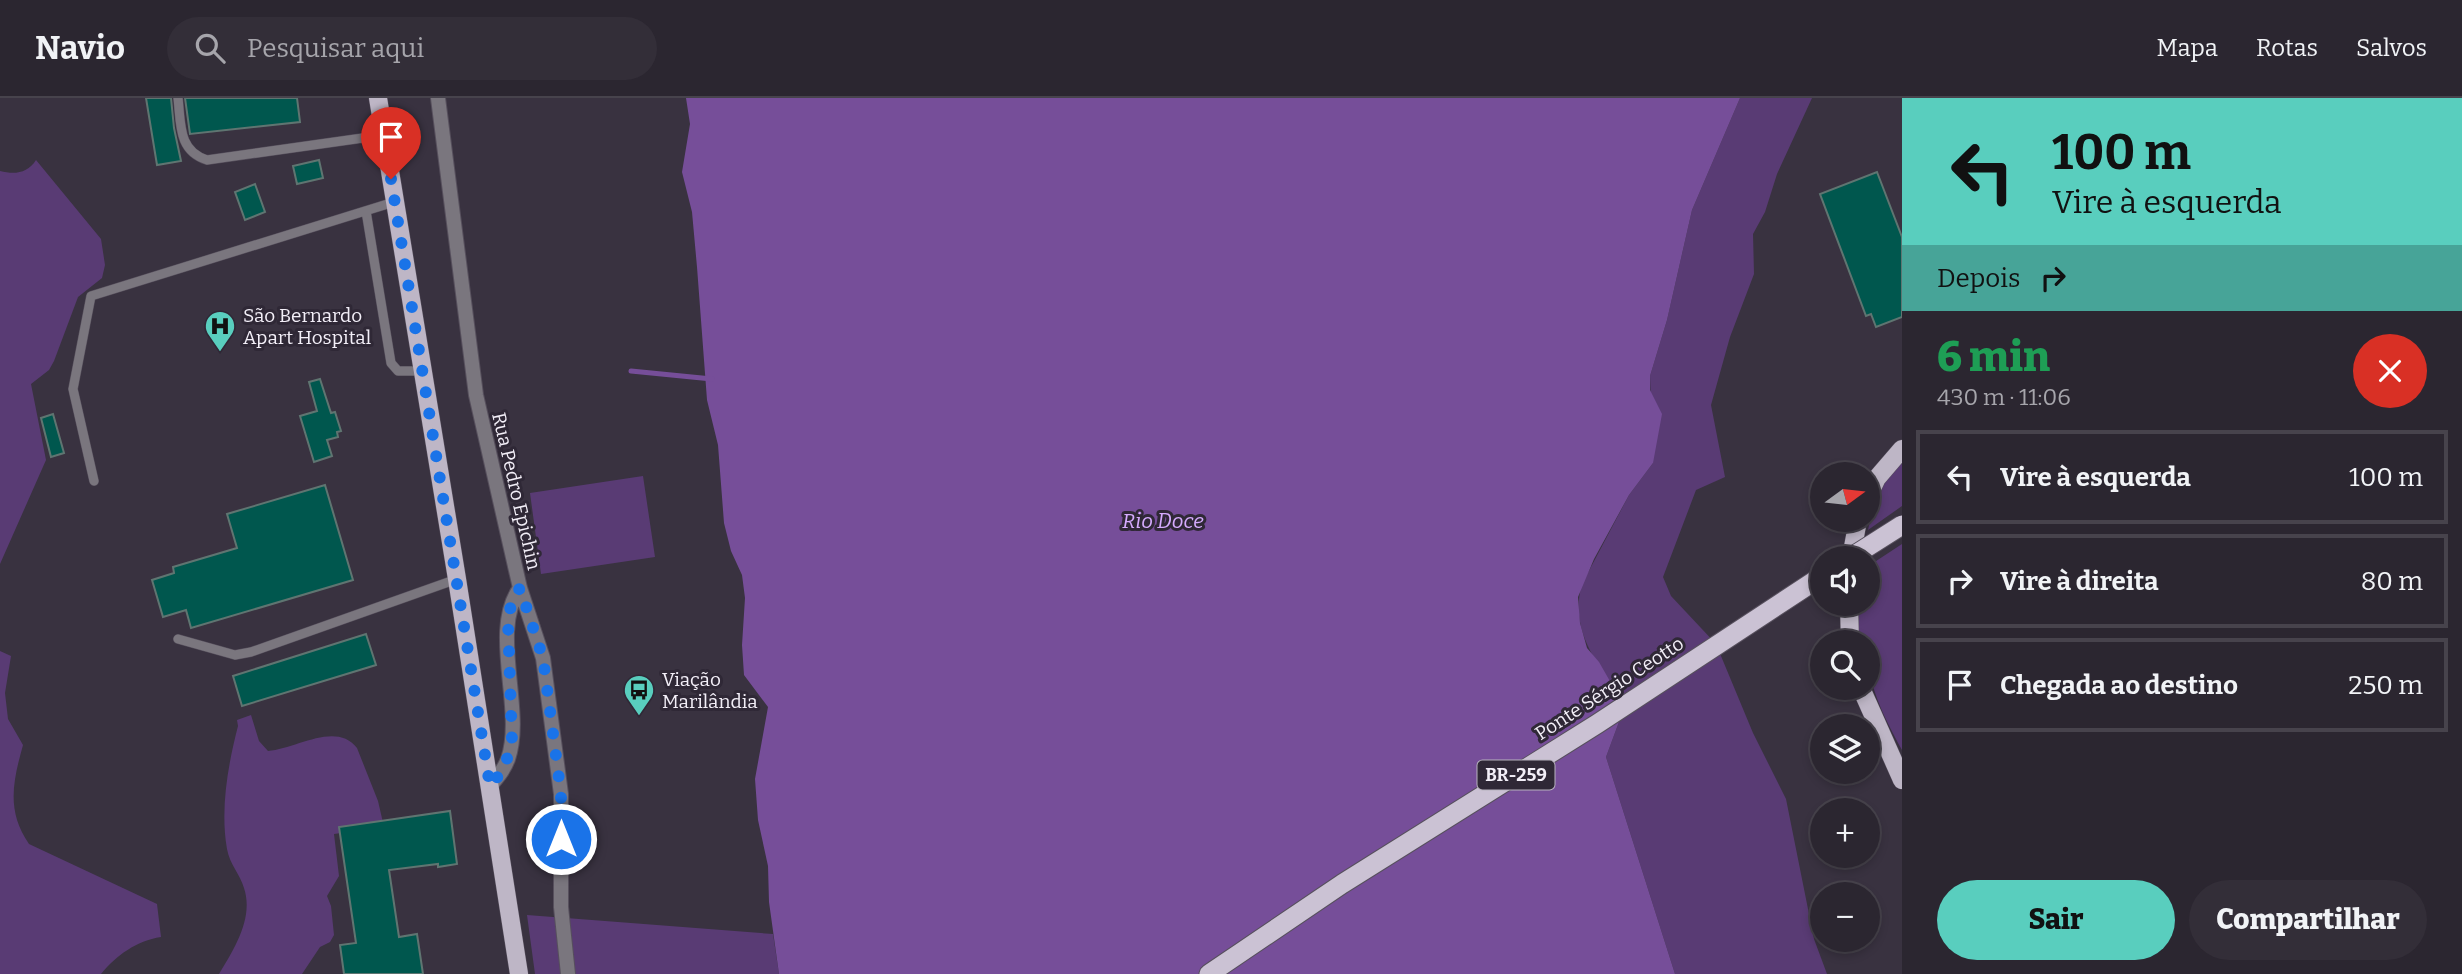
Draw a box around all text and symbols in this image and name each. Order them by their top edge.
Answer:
search box [167,17,657,80]
text: Navio [35,28,125,68]
icon: search [191,29,229,67]
text: Pesquisar aqui [247,33,424,64]
text: Mapa [2156,34,2218,62]
text: Rotas [2256,34,2318,62]
text: Salvos [2356,34,2427,62]
pin [361,107,421,179]
icon: arrive [372,118,410,156]
text: 100 m [2052,123,2191,182]
icon: left [1937,126,2028,217]
text: Vire à esquerda [2052,183,2282,221]
icon: right [2034,259,2072,297]
text: Depois [1937,263,2020,294]
place label: São Bernardo Apart Hospital [243,304,371,349]
hospital icon: São Bernardo Apart Hospital [203,309,237,353]
text: 6 min [1937,332,2050,382]
button: close [2353,334,2427,408]
text: 430 m · 11:06 [1937,383,2071,411]
street label: Rua Pedro Epichin [487,410,546,572]
icon: left [1941,458,1979,496]
north arrow [1810,462,1880,532]
map controls [1810,462,1880,952]
text: Vire à esquerda [2000,462,2191,493]
text: 100 m [2349,462,2423,493]
water label: Rio Doce [1122,508,1204,534]
button: sound [1810,546,1880,616]
icon: right [1941,562,1979,600]
text: Vire à direita [2000,566,2159,597]
text: 80 m [2361,566,2423,597]
button: search [1810,630,1880,700]
street label: Ponte Sérgio Ceotto [1531,632,1688,745]
icon: arrive [1941,666,1979,704]
place label: Viação Marilândia [662,668,758,713]
text: Chegada ao destino [2000,670,2238,701]
text: 250 m [2348,670,2423,701]
bus stop icon: Viação Marilândia [622,673,656,717]
button: layers [1810,714,1880,784]
road number: BR-259 [1478,760,1554,790]
button: + [1810,798,1880,868]
position arrow [524,802,598,876]
button: Sair [1937,880,2175,960]
button: Compartilhar [2189,880,2427,960]
button: − [1810,882,1880,952]

